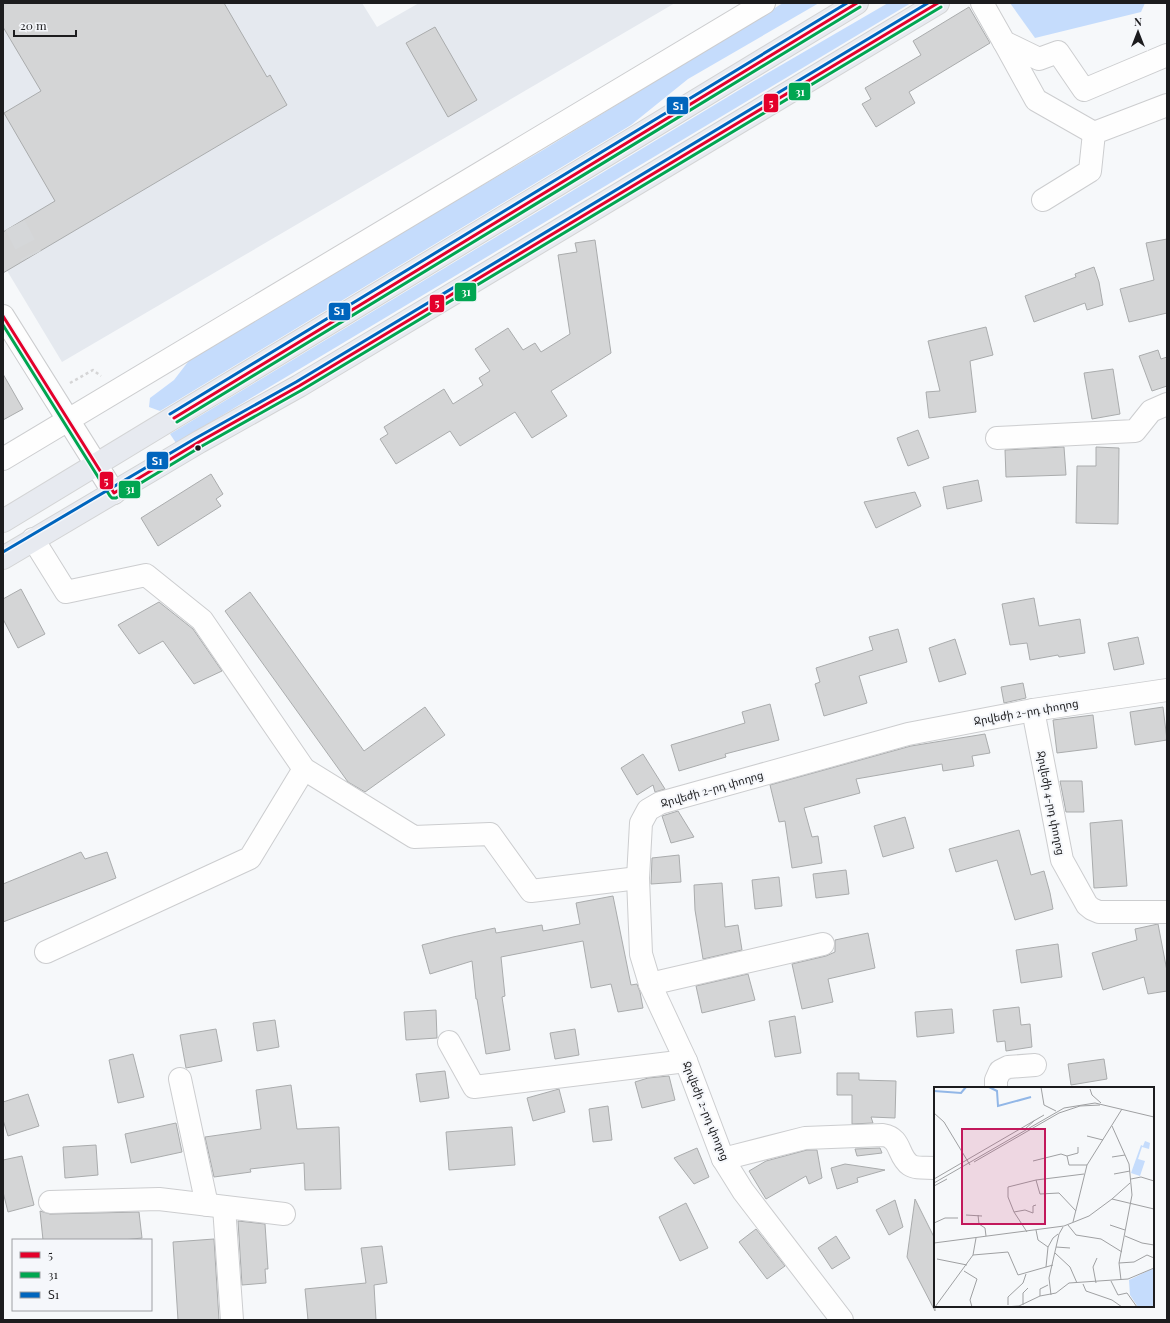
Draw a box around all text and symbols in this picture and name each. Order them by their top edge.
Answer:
scale bar [14,12,76,38]
north arrow [1118,12,1158,52]
text: N [1134,14,1142,29]
text: 20 m [20,17,47,33]
line badge: 31 [788,82,811,101]
text: 31 [795,84,805,99]
line badge: 5 [763,93,779,113]
text: 5 [768,95,774,110]
line badge: Տ1 [666,96,689,115]
text: Տ1 [673,98,683,113]
line badge: 31 [454,282,477,302]
text: 31 [461,284,471,299]
line badge: 5 [429,294,445,313]
text: 5 [434,295,440,310]
line badge: Տ1 [328,302,351,321]
text: Տ1 [334,303,344,318]
unlabelled marker [193,443,203,453]
line badge: Տ1 [146,451,169,470]
text: Տ1 [152,453,162,468]
line badge: 5 [99,471,114,490]
text: 5 [103,473,109,488]
line badge: 31 [118,480,141,499]
text: 31 [125,481,135,496]
street label: Ջրվեժի 2-րդ փողոց [972,695,1079,728]
street label: Ջրվեժի 4-րդ փողոց [1034,749,1069,856]
street label: Ջրվեժի 2-րդ փողոց [659,767,765,810]
street label: Ջրվեժի 2-րդ փողոց [680,1059,733,1163]
inset map [934,1087,1154,1307]
legend [12,1239,152,1311]
text: 5 [48,1246,53,1262]
text: 31 [48,1266,58,1282]
text: Տ1 [48,1286,60,1302]

